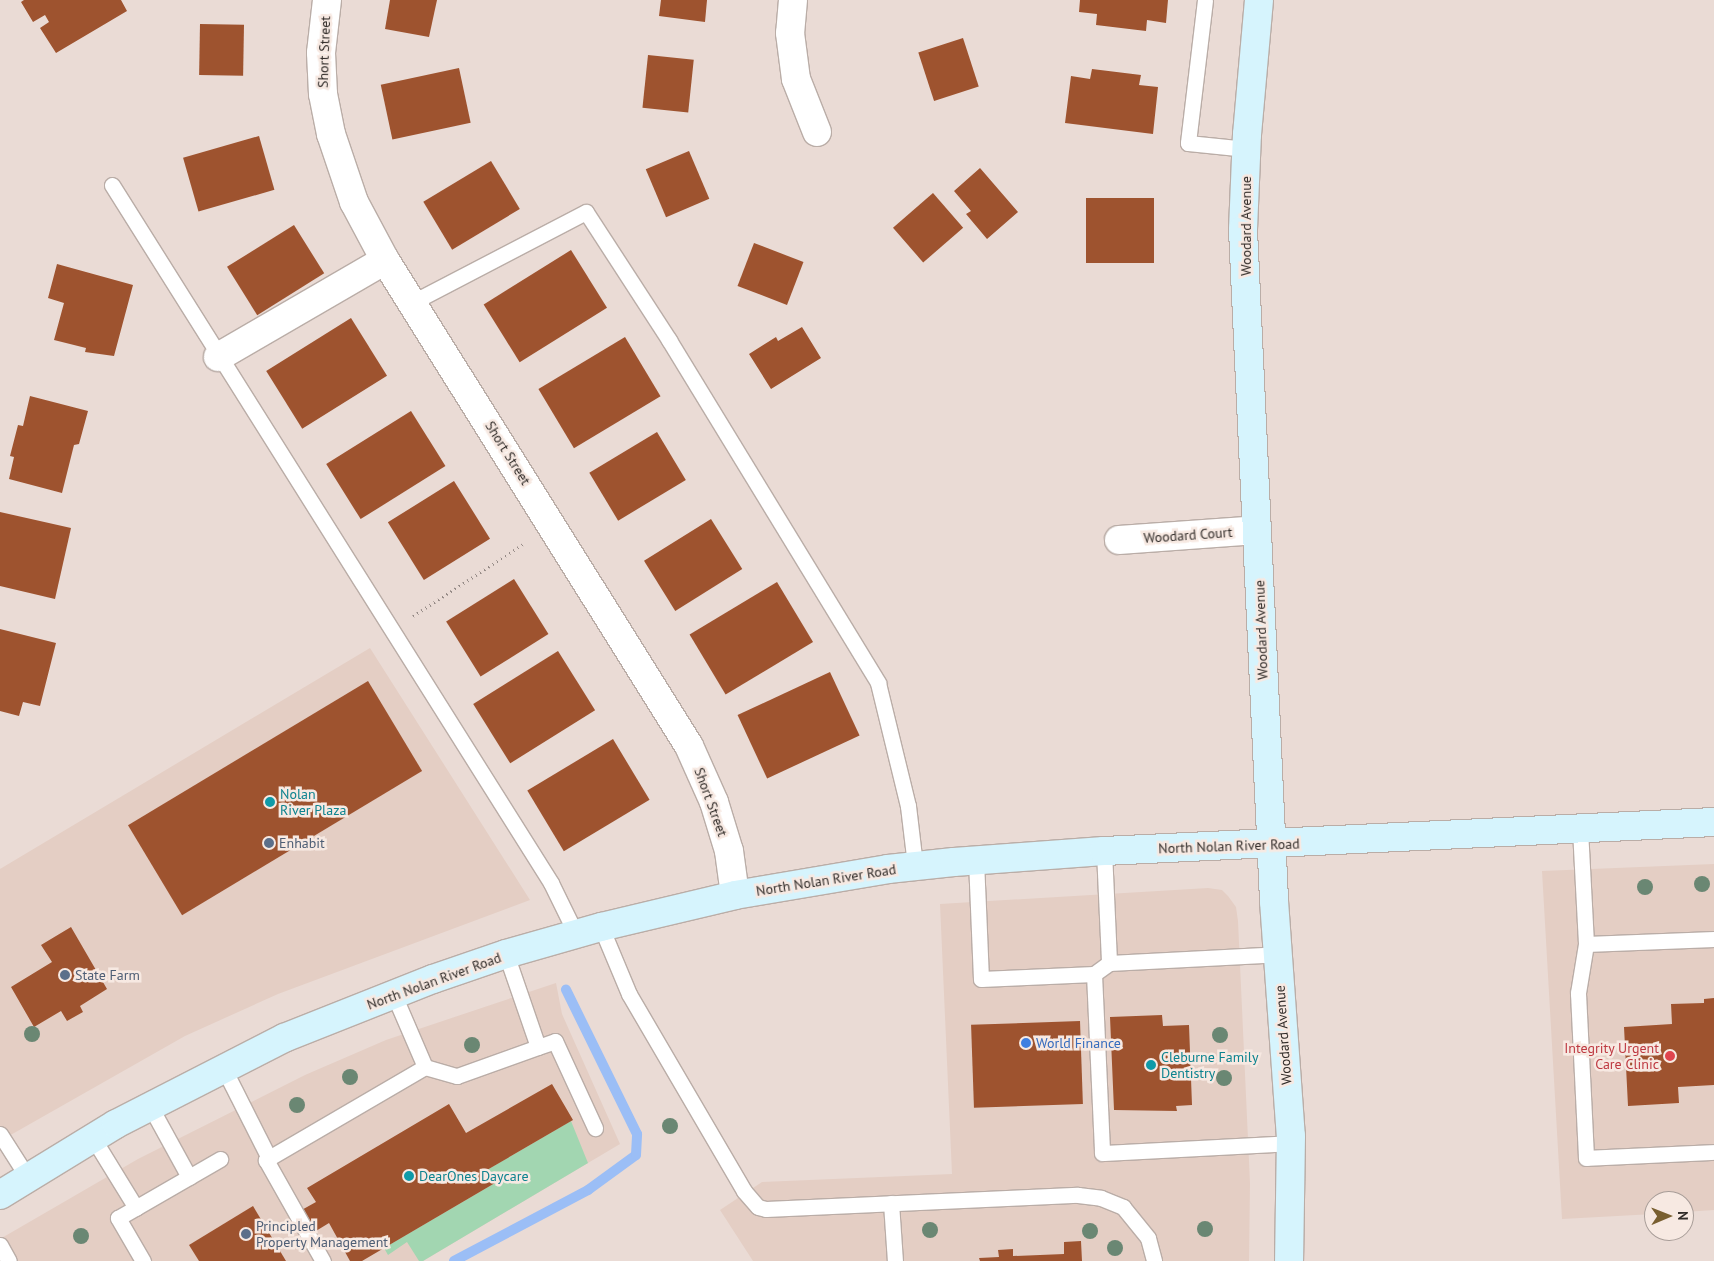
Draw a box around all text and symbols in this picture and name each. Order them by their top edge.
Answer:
street label: Short Street [314,16,334,88]
street label: Woodard Avenue [1238,176,1254,276]
street label: Short Street [482,418,534,488]
street label: Woodard Court [1143,524,1233,546]
street label: Woodard Avenue [1251,580,1271,680]
street label: Short Street [691,765,731,839]
place label: Nolan River Plaza [280,786,346,819]
marker: Nolan River Plaza [264,796,276,808]
place label: Enhabit [279,835,325,851]
street label: North Nolan River Road [1158,835,1300,857]
marker: Enhabit [263,837,275,849]
street label: North Nolan River Road [755,861,897,899]
street label: North Nolan River Road [365,949,503,1013]
place label: State Farm [75,967,140,983]
marker: State Farm [59,969,71,981]
street label: Woodard Avenue [1271,984,1295,1086]
place label: World Finance [1036,1035,1121,1051]
marker: World Finance [1020,1037,1032,1049]
place label: Integrity Urgent Care Clinic [1564,1040,1659,1072]
place label: Cleburne Family Dentistry [1161,1049,1258,1082]
marker: Integrity Urgent Care Clinic [1663,1049,1677,1063]
marker: Cleburne Family Dentistry [1145,1059,1157,1071]
place label: DearOnes Daycare [419,1168,529,1184]
marker: DearOnes Daycare [403,1170,415,1182]
north arrow [1644,1191,1694,1241]
text: N [1674,1211,1692,1221]
place label: Principled Property Management [256,1218,389,1250]
marker: Principled Property Management [240,1228,252,1240]

